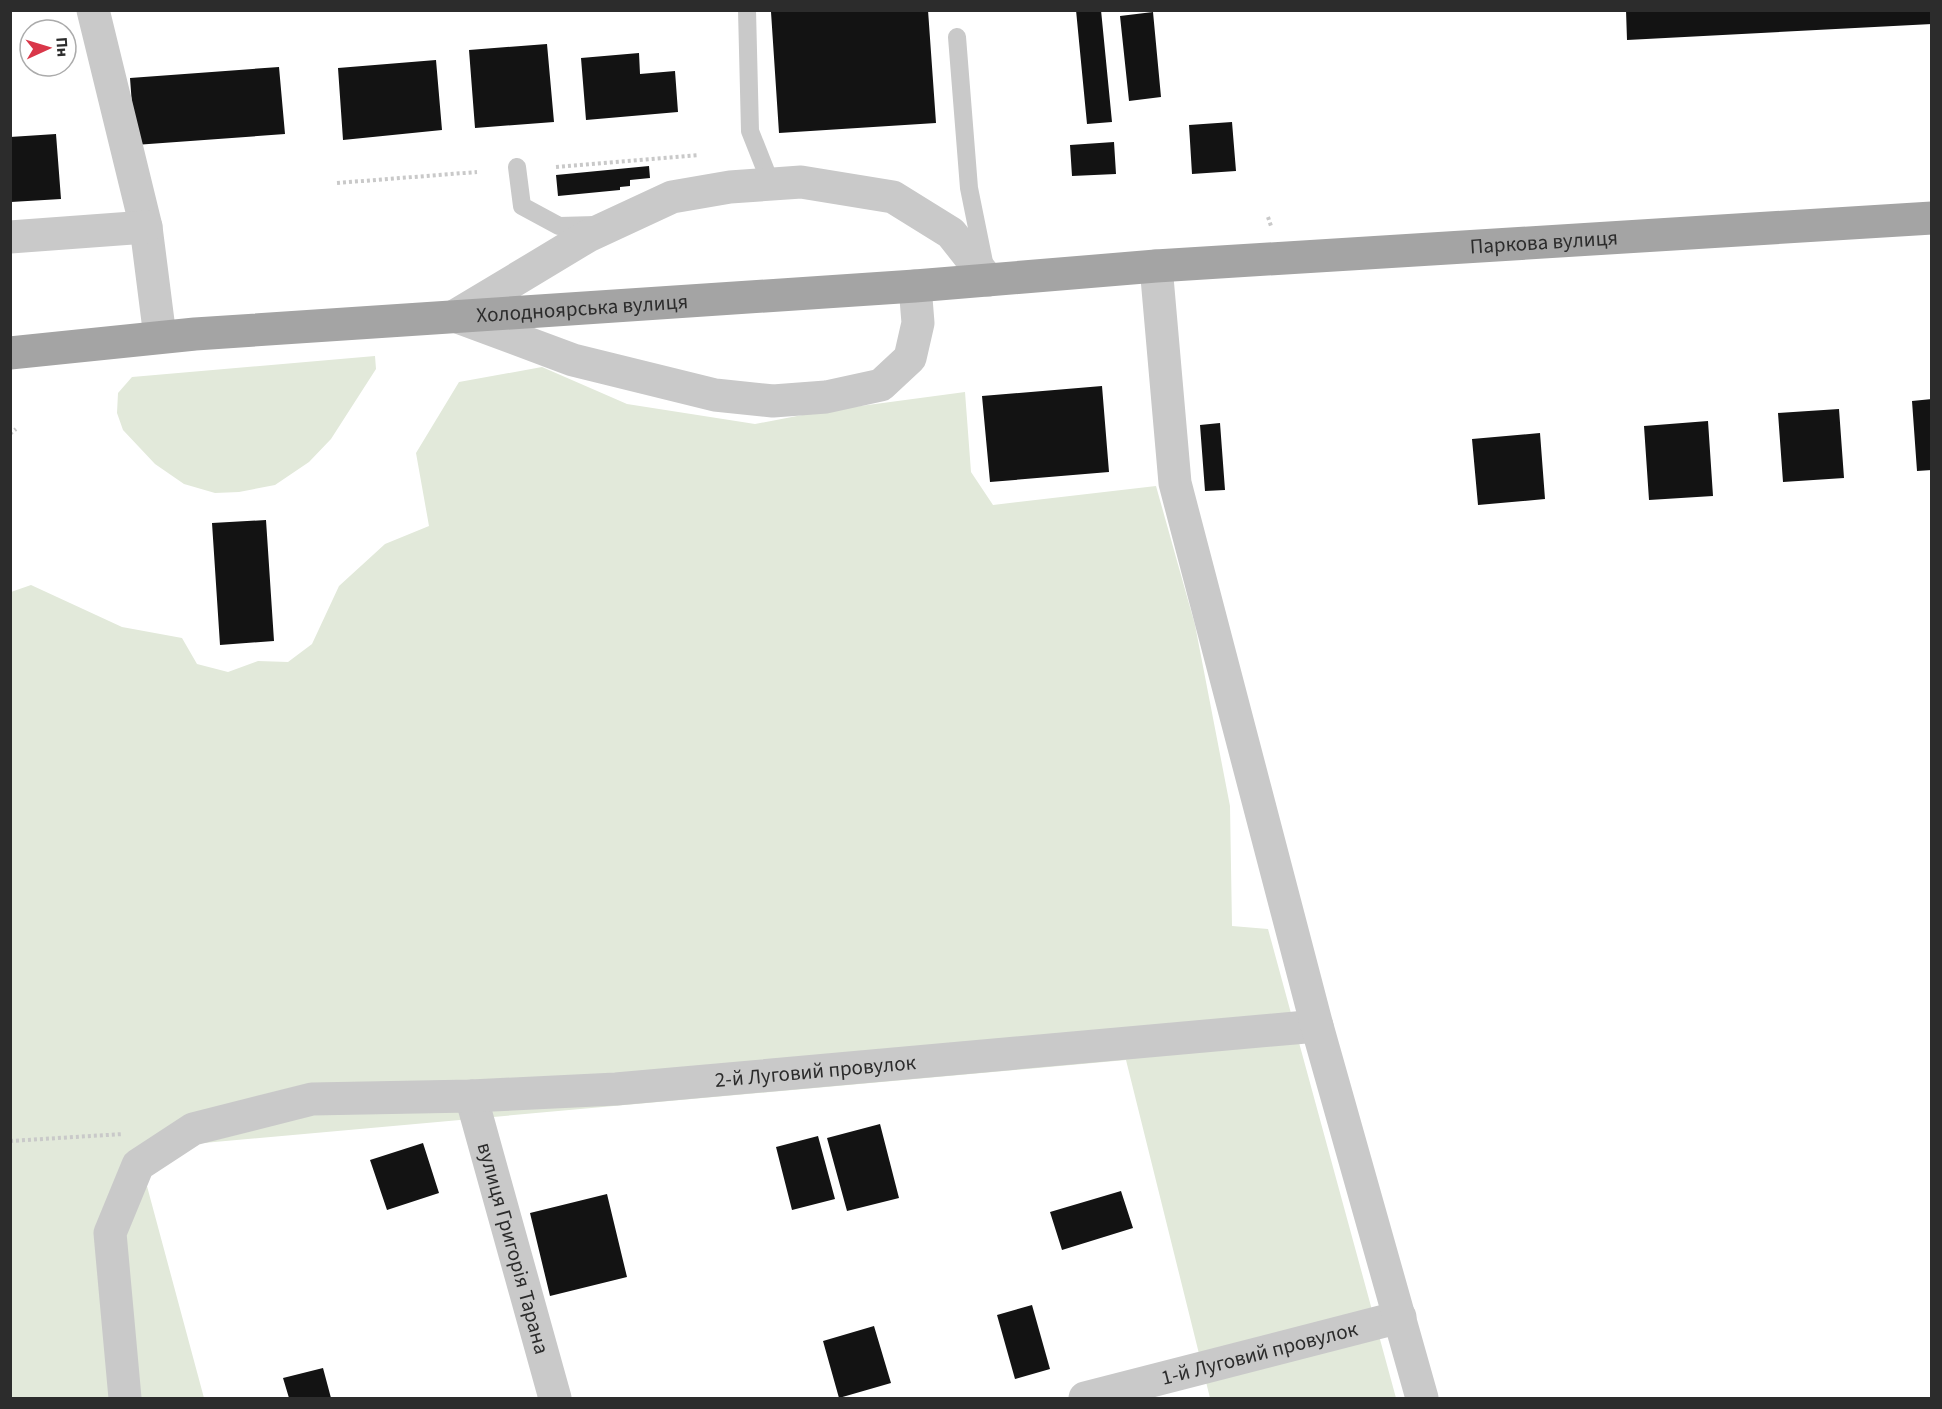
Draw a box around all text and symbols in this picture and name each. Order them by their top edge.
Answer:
north arrow [18,18,78,78]
text: Пн [50,36,74,58]
street label: Паркова вулиця [1469,222,1619,262]
street label: Холодноярська вулиця [475,286,689,330]
street label: 2-й Луговий провулок [714,1047,918,1095]
street label: вулиця Григорія Тарана [470,1139,557,1357]
street label: 1-й Луговий провулок [1158,1313,1361,1393]

